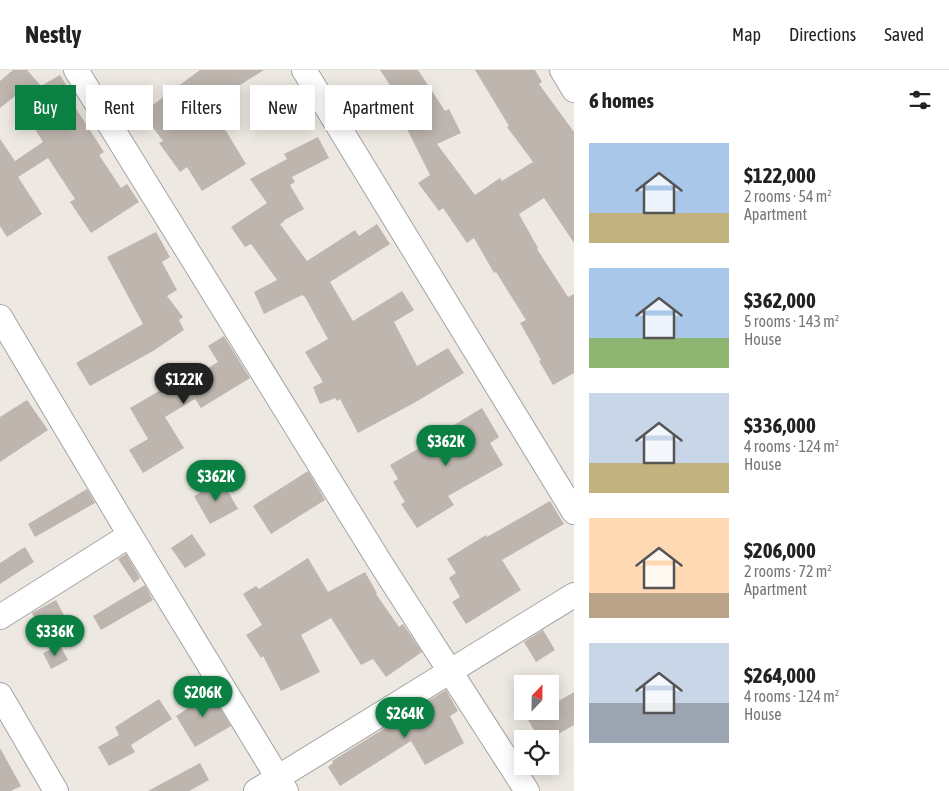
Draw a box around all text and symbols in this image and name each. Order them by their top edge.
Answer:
text: Nestly [25,21,81,48]
text: Map [732,24,761,45]
text: Directions [789,24,856,45]
text: Saved [884,24,924,45]
chip: Buy [15,85,76,130]
chip: Rent [86,85,153,130]
chip: Filters [163,85,240,130]
chip: New [250,85,315,130]
chip: Apartment [325,85,432,130]
icon: filters [906,86,934,114]
text: 6 homes [589,88,654,112]
icon: home [629,163,689,223]
text: $122,000 [744,163,816,187]
text: 2 rooms · 54 m² [744,187,832,205]
text: Apartment [744,205,807,223]
icon: home [629,288,689,348]
text: $362,000 [744,288,816,312]
text: 5 rooms · 143 m² [744,312,839,330]
text: House [744,330,781,348]
pin: $122K [149,362,219,405]
text: $122K [165,370,203,388]
icon: home [629,413,689,473]
text: $336,000 [744,413,816,437]
pin: $362K [411,424,481,467]
text: $362K [427,432,465,450]
text: 4 rooms · 124 m² [744,437,839,455]
text: House [744,455,781,473]
pin: $362K [181,460,251,502]
text: $362K [197,467,235,485]
icon: home [629,538,689,598]
text: $206,000 [744,538,816,562]
text: 2 rooms · 72 m² [744,562,832,580]
text: Apartment [744,580,807,598]
pin: $336K [20,614,90,657]
text: $336K [36,622,74,640]
icon: home [629,663,689,723]
text: $264,000 [744,663,816,687]
north arrow [514,675,559,720]
map controls [514,675,559,775]
pin: $206K [168,676,238,718]
text: $206K [184,683,222,701]
text: 4 rooms · 124 m² [744,687,839,705]
pin: $264K [370,696,440,739]
text: $264K [386,704,424,722]
text: House [744,705,781,723]
button: locate [514,730,559,775]

